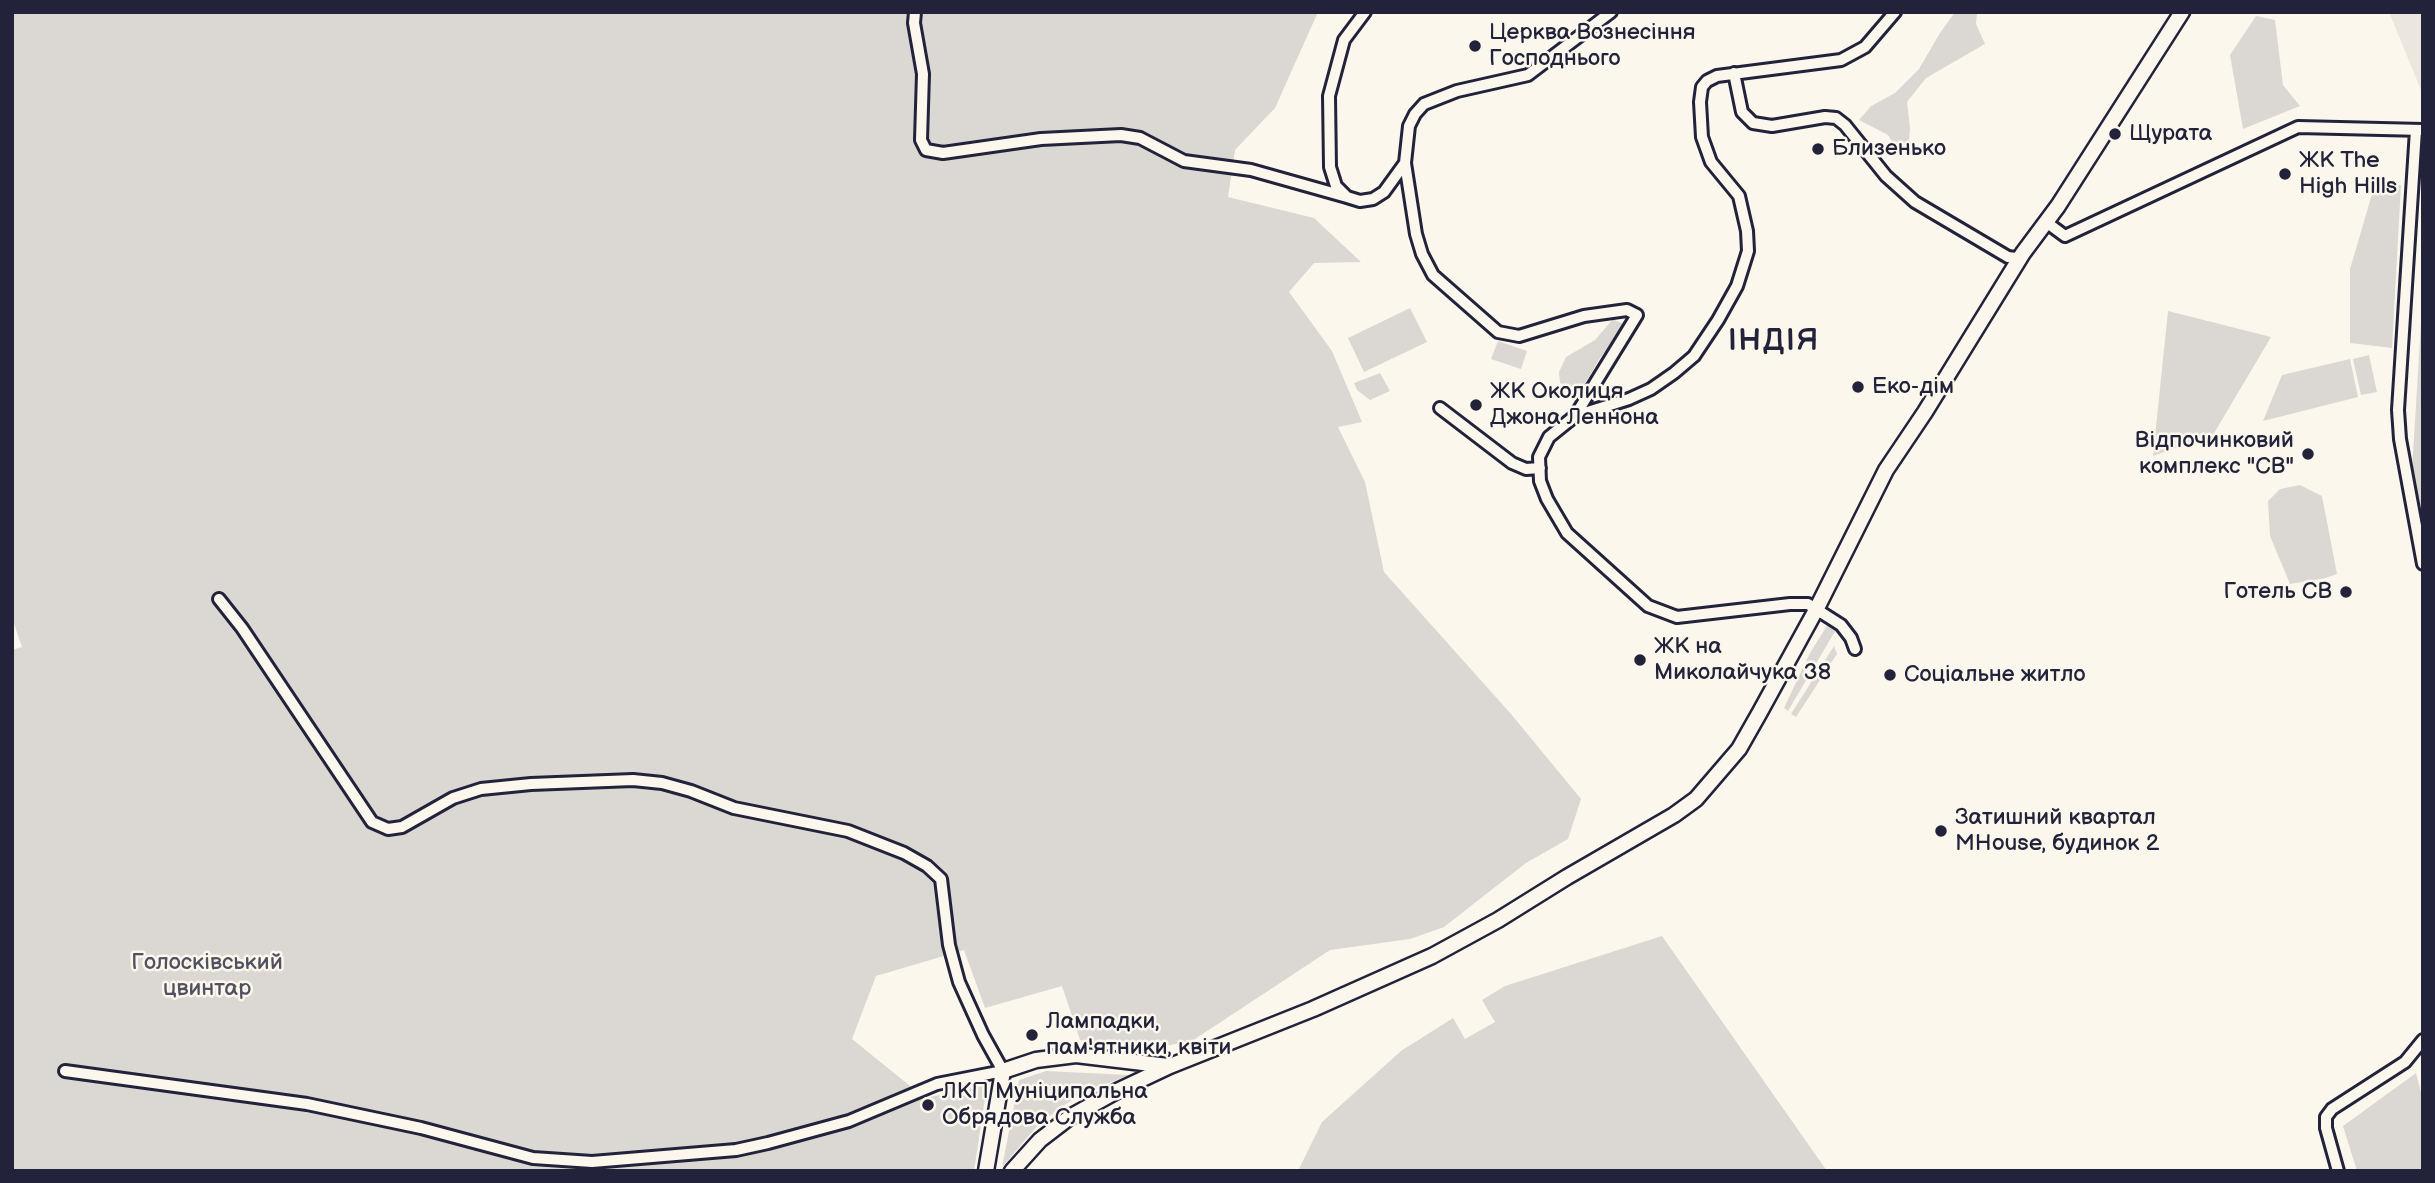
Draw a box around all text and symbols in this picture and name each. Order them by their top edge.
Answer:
place label: Церква Вознесіння Господнього [1489,19,1695,73]
marker: Церква Вознесіння Господнього [1467,38,1483,54]
place label: Щурата [2129,120,2212,148]
marker: Щурата [2107,126,2123,142]
place label: Близенько [1832,135,1946,163]
marker: Близенько [1810,141,1826,157]
place label: ЖК The High Hills [2299,147,2397,201]
marker: ЖК The High Hills [2277,166,2293,182]
district label: ІНДІЯ [1729,324,1819,360]
place label: Еко-дім [1872,373,1954,401]
place label: ЖК Околиця Джона Леннона [1490,378,1659,432]
marker: Еко-дім [1850,379,1866,395]
marker: ЖК Околиця Джона Леннона [1468,397,1484,413]
place label: Відпочинковий комплекс "СВ" [2135,427,2294,481]
marker: Відпочинковий комплекс "СВ" [2300,446,2316,462]
place label: Готель СВ [2223,578,2332,606]
marker: Готель СВ [2338,584,2354,600]
place label: ЖК на Миколайчука 38 [1654,633,1831,687]
marker: ЖК на Миколайчука 38 [1632,652,1648,668]
place label: Соціальне житло [1904,661,2085,689]
marker: Соціальне житло [1882,667,1898,683]
place label: Затишний квартал MHouse, будинок 2 [1955,804,2159,858]
marker: Затишний квартал MHouse, будинок 2 [1933,823,1949,839]
park label: Голосківський цвинтар [131,949,283,1003]
place label: Лампадки, пам'ятники, квіти [1046,1008,1231,1062]
marker: Лампадки, пам'ятники, квіти [1024,1027,1040,1043]
place label: ЛКП Муніципальна Обрядова Служба [942,1078,1148,1132]
marker: ЛКП Муніципальна Обрядова Служба [920,1097,936,1113]

